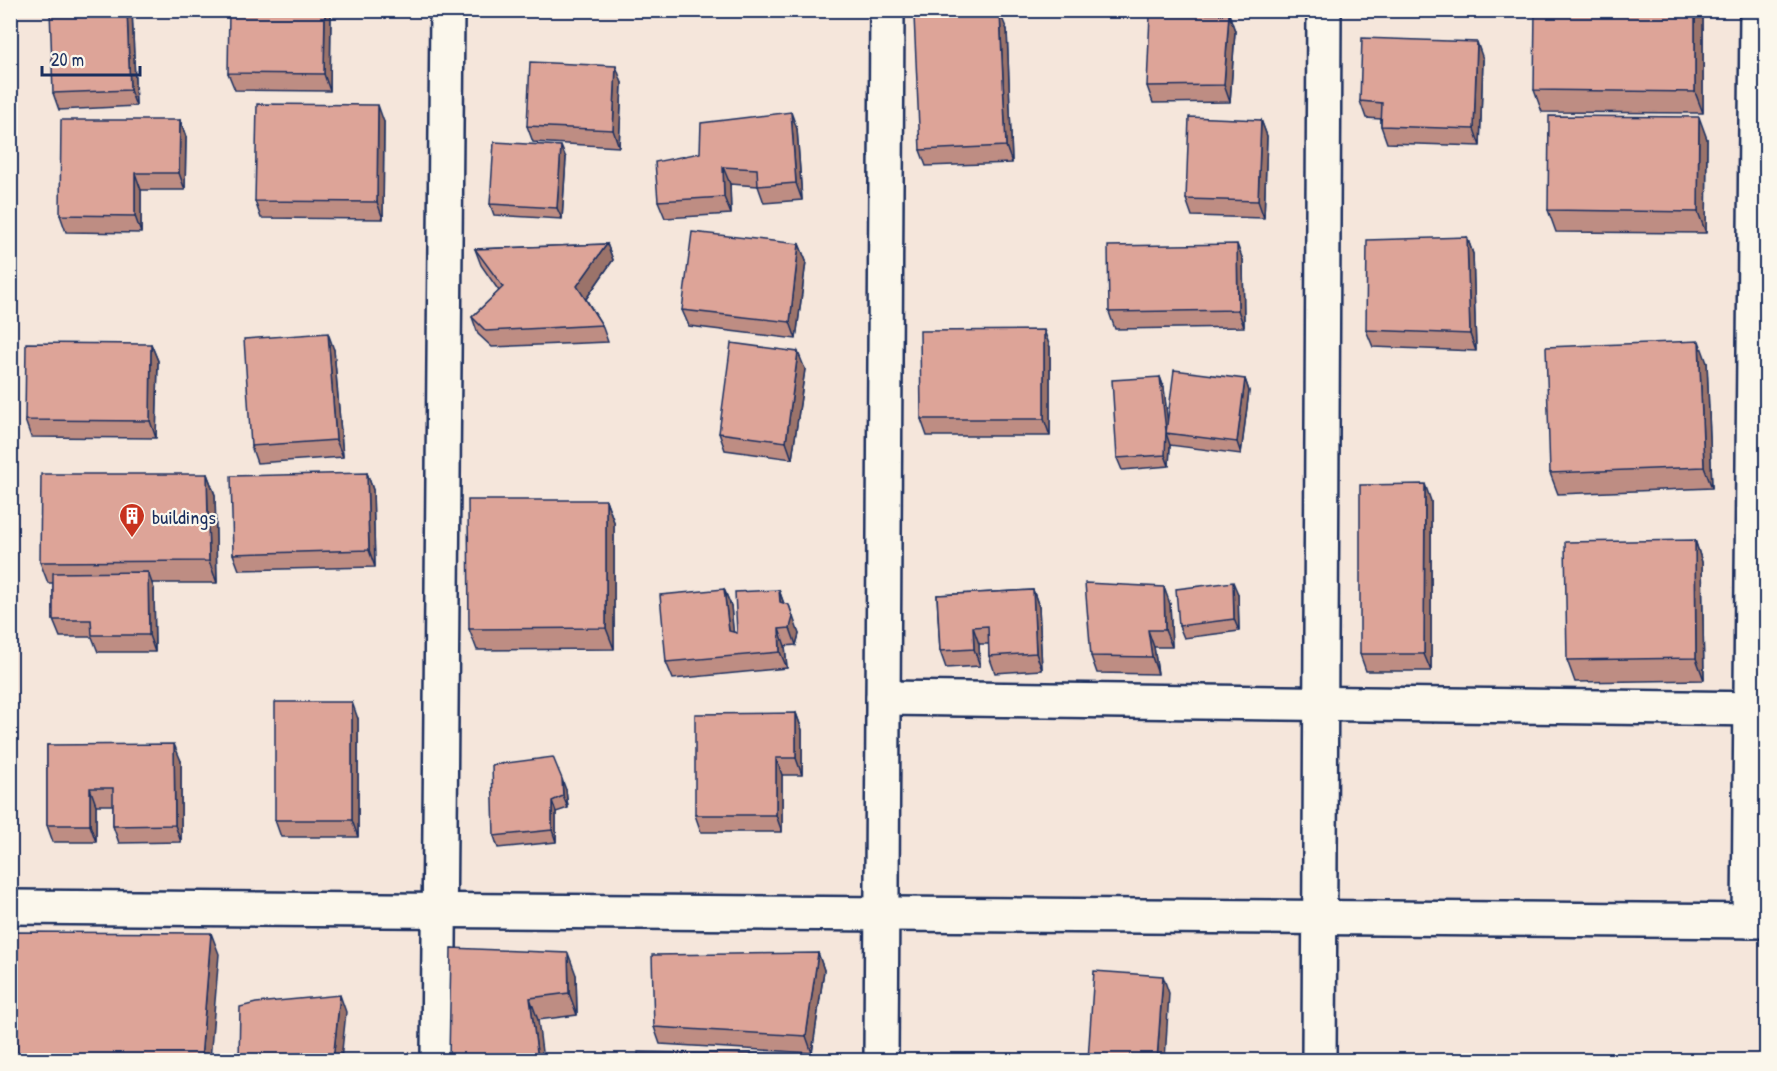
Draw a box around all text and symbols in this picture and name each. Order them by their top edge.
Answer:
scale bar [42,39,140,77]
text: 20 m [51,47,84,72]
building icon: buildings [117,501,147,539]
place label: buildings [152,503,216,530]

